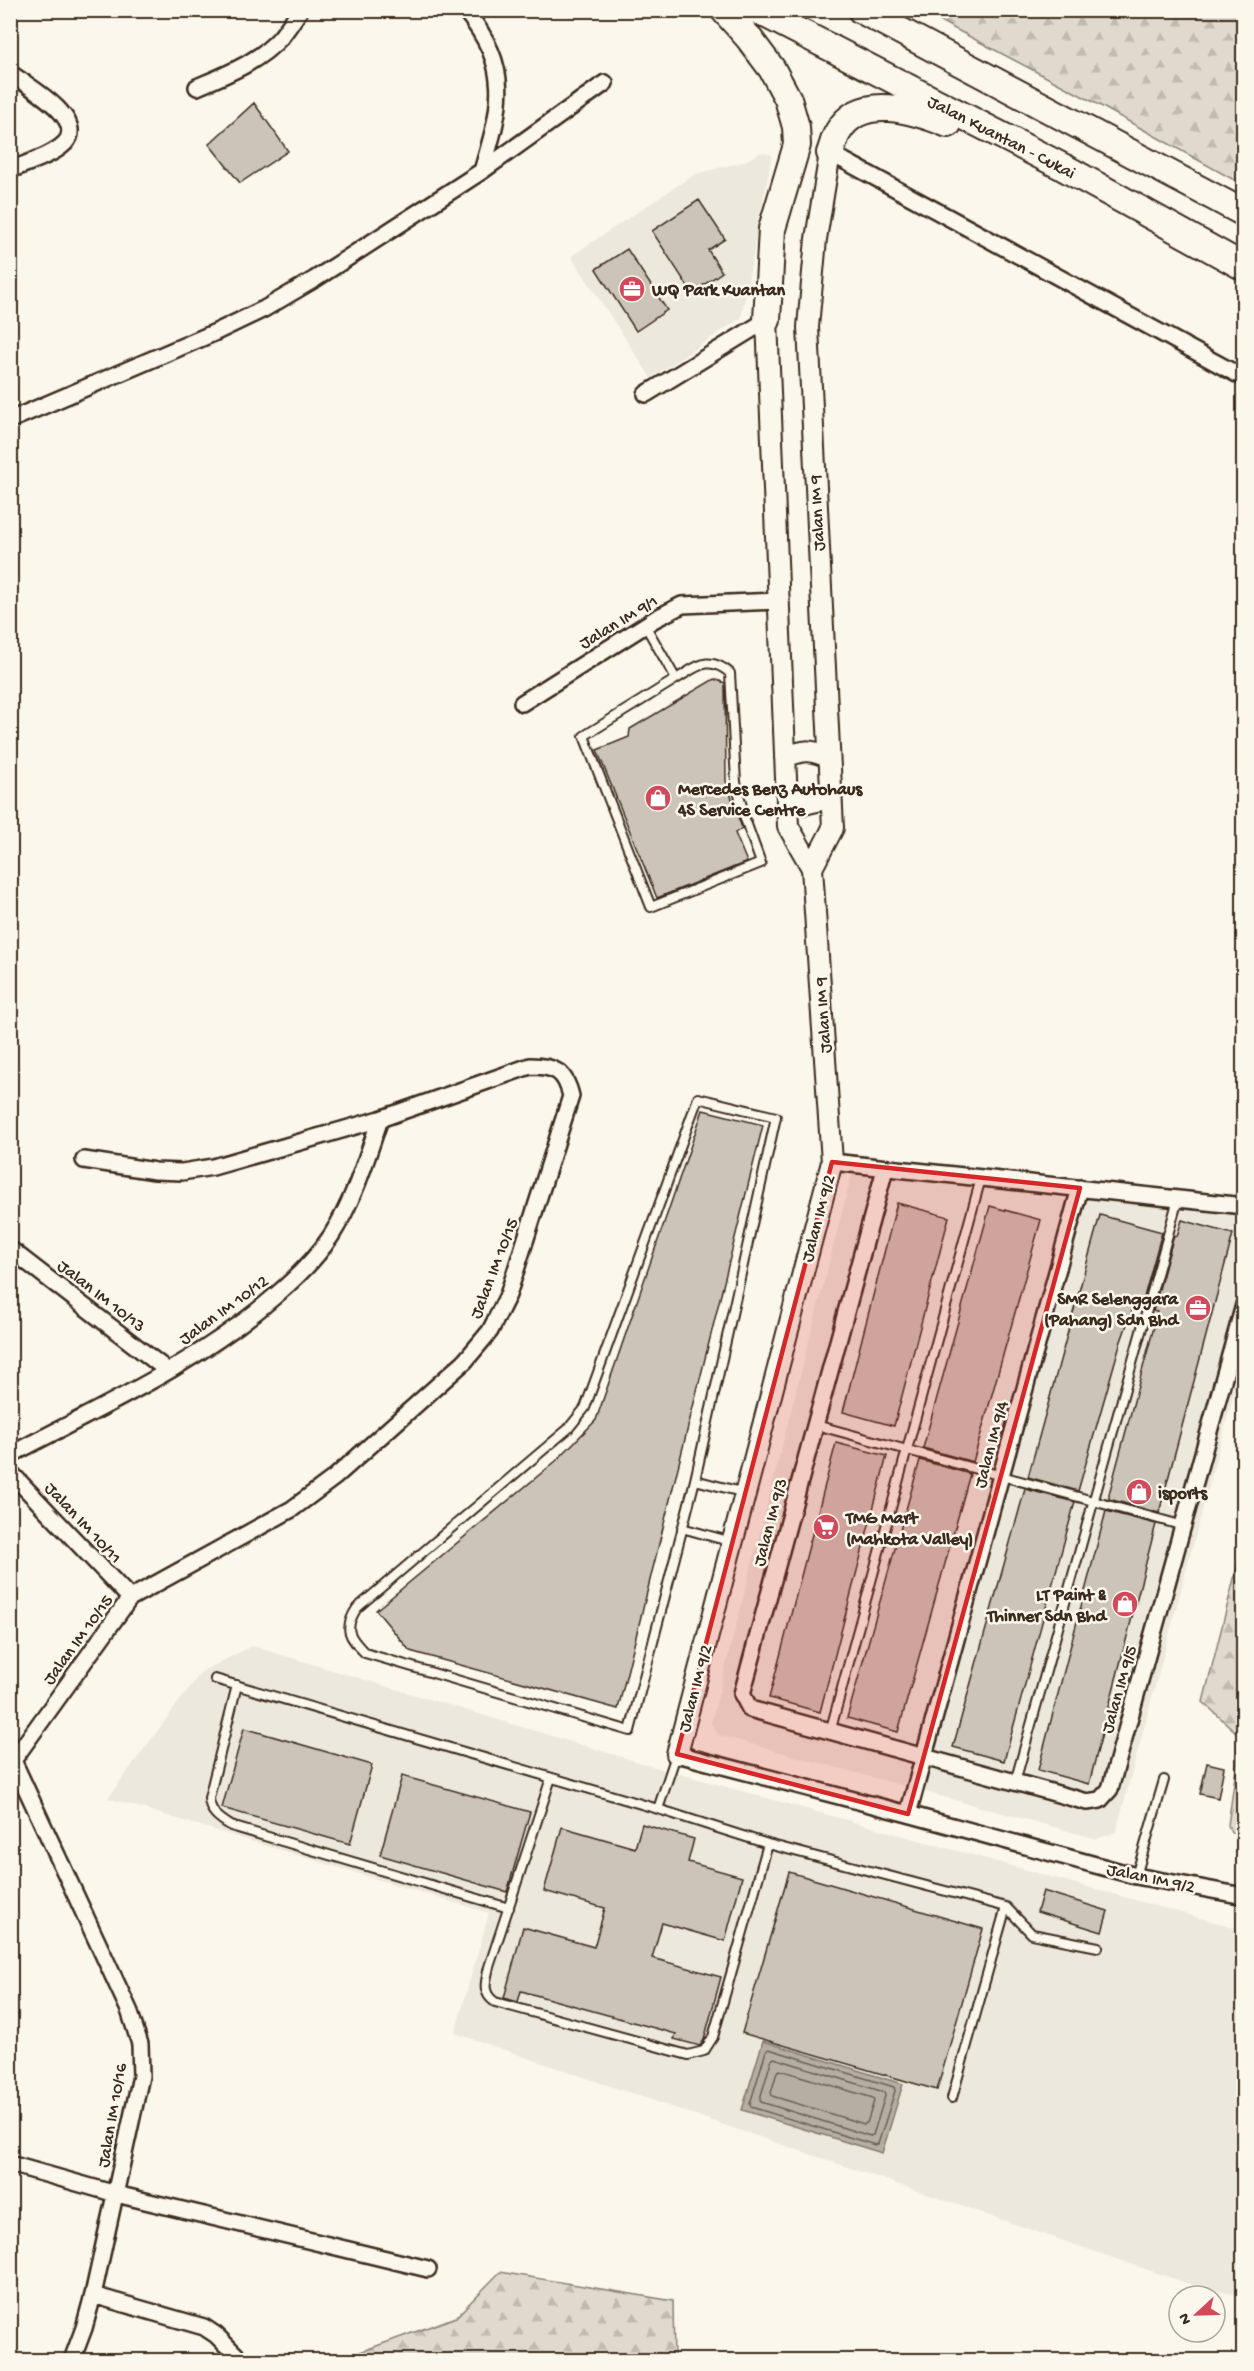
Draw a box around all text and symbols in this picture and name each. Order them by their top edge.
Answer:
street label: Jalan Kuantan - Cukai [923,92,1079,185]
office icon: WQ Park Kuantan [617,274,647,304]
place label: WQ Park Kuantan [651,281,785,302]
street label: Jalan IM 9 [806,474,831,552]
street label: Jalan IM 9/1 [576,591,662,655]
place label: Mercedes Benz Autohaus 4S Service Centre [677,780,863,822]
shop icon: Mercedes Benz Autohaus 4S Service Centre [643,783,673,813]
street label: Jalan IM 9 [811,976,838,1054]
street label: Jalan IM 9/2 [798,1173,841,1265]
street label: Jalan IM 10/15 [467,1216,524,1322]
street label: Jalan IM 10/13 [52,1256,149,1338]
street label: Jalan IM 10/12 [176,1271,273,1350]
place label: SMR Selenggara (Pahang) Sdn Bhd [1044,1290,1180,1332]
office icon: SMR Selenggara (Pahang) Sdn Bhd [1183,1293,1213,1323]
street label: Jalan IM 9/4 [971,1398,1014,1490]
street label: Jalan IM 9/3 [750,1476,793,1569]
shop icon: isports [1124,1477,1154,1507]
street label: Jalan IM 10/11 [39,1479,125,1569]
place label: isports [1158,1484,1208,1505]
place label: TMG Mart (Mahkota Valley) [844,1509,973,1551]
supermarket icon: TMG Mart (Mahkota Valley) [811,1512,841,1542]
place label: LT Paint & Thinner Sdn Bhd [985,1586,1108,1628]
shop icon: LT Paint & Thinner Sdn Bhd [1110,1589,1140,1619]
street label: Jalan IM 10/15 [39,1591,119,1689]
street label: Jalan IM 9/2 [675,1643,718,1735]
street label: Jalan IM 9/5 [1098,1643,1143,1736]
street label: Jalan IM 9/2 [1105,1860,1197,1899]
street label: Jalan IM 10/16 [94,2061,133,2169]
north arrow [1167,2284,1227,2344]
text: N [1175,2309,1197,2327]

